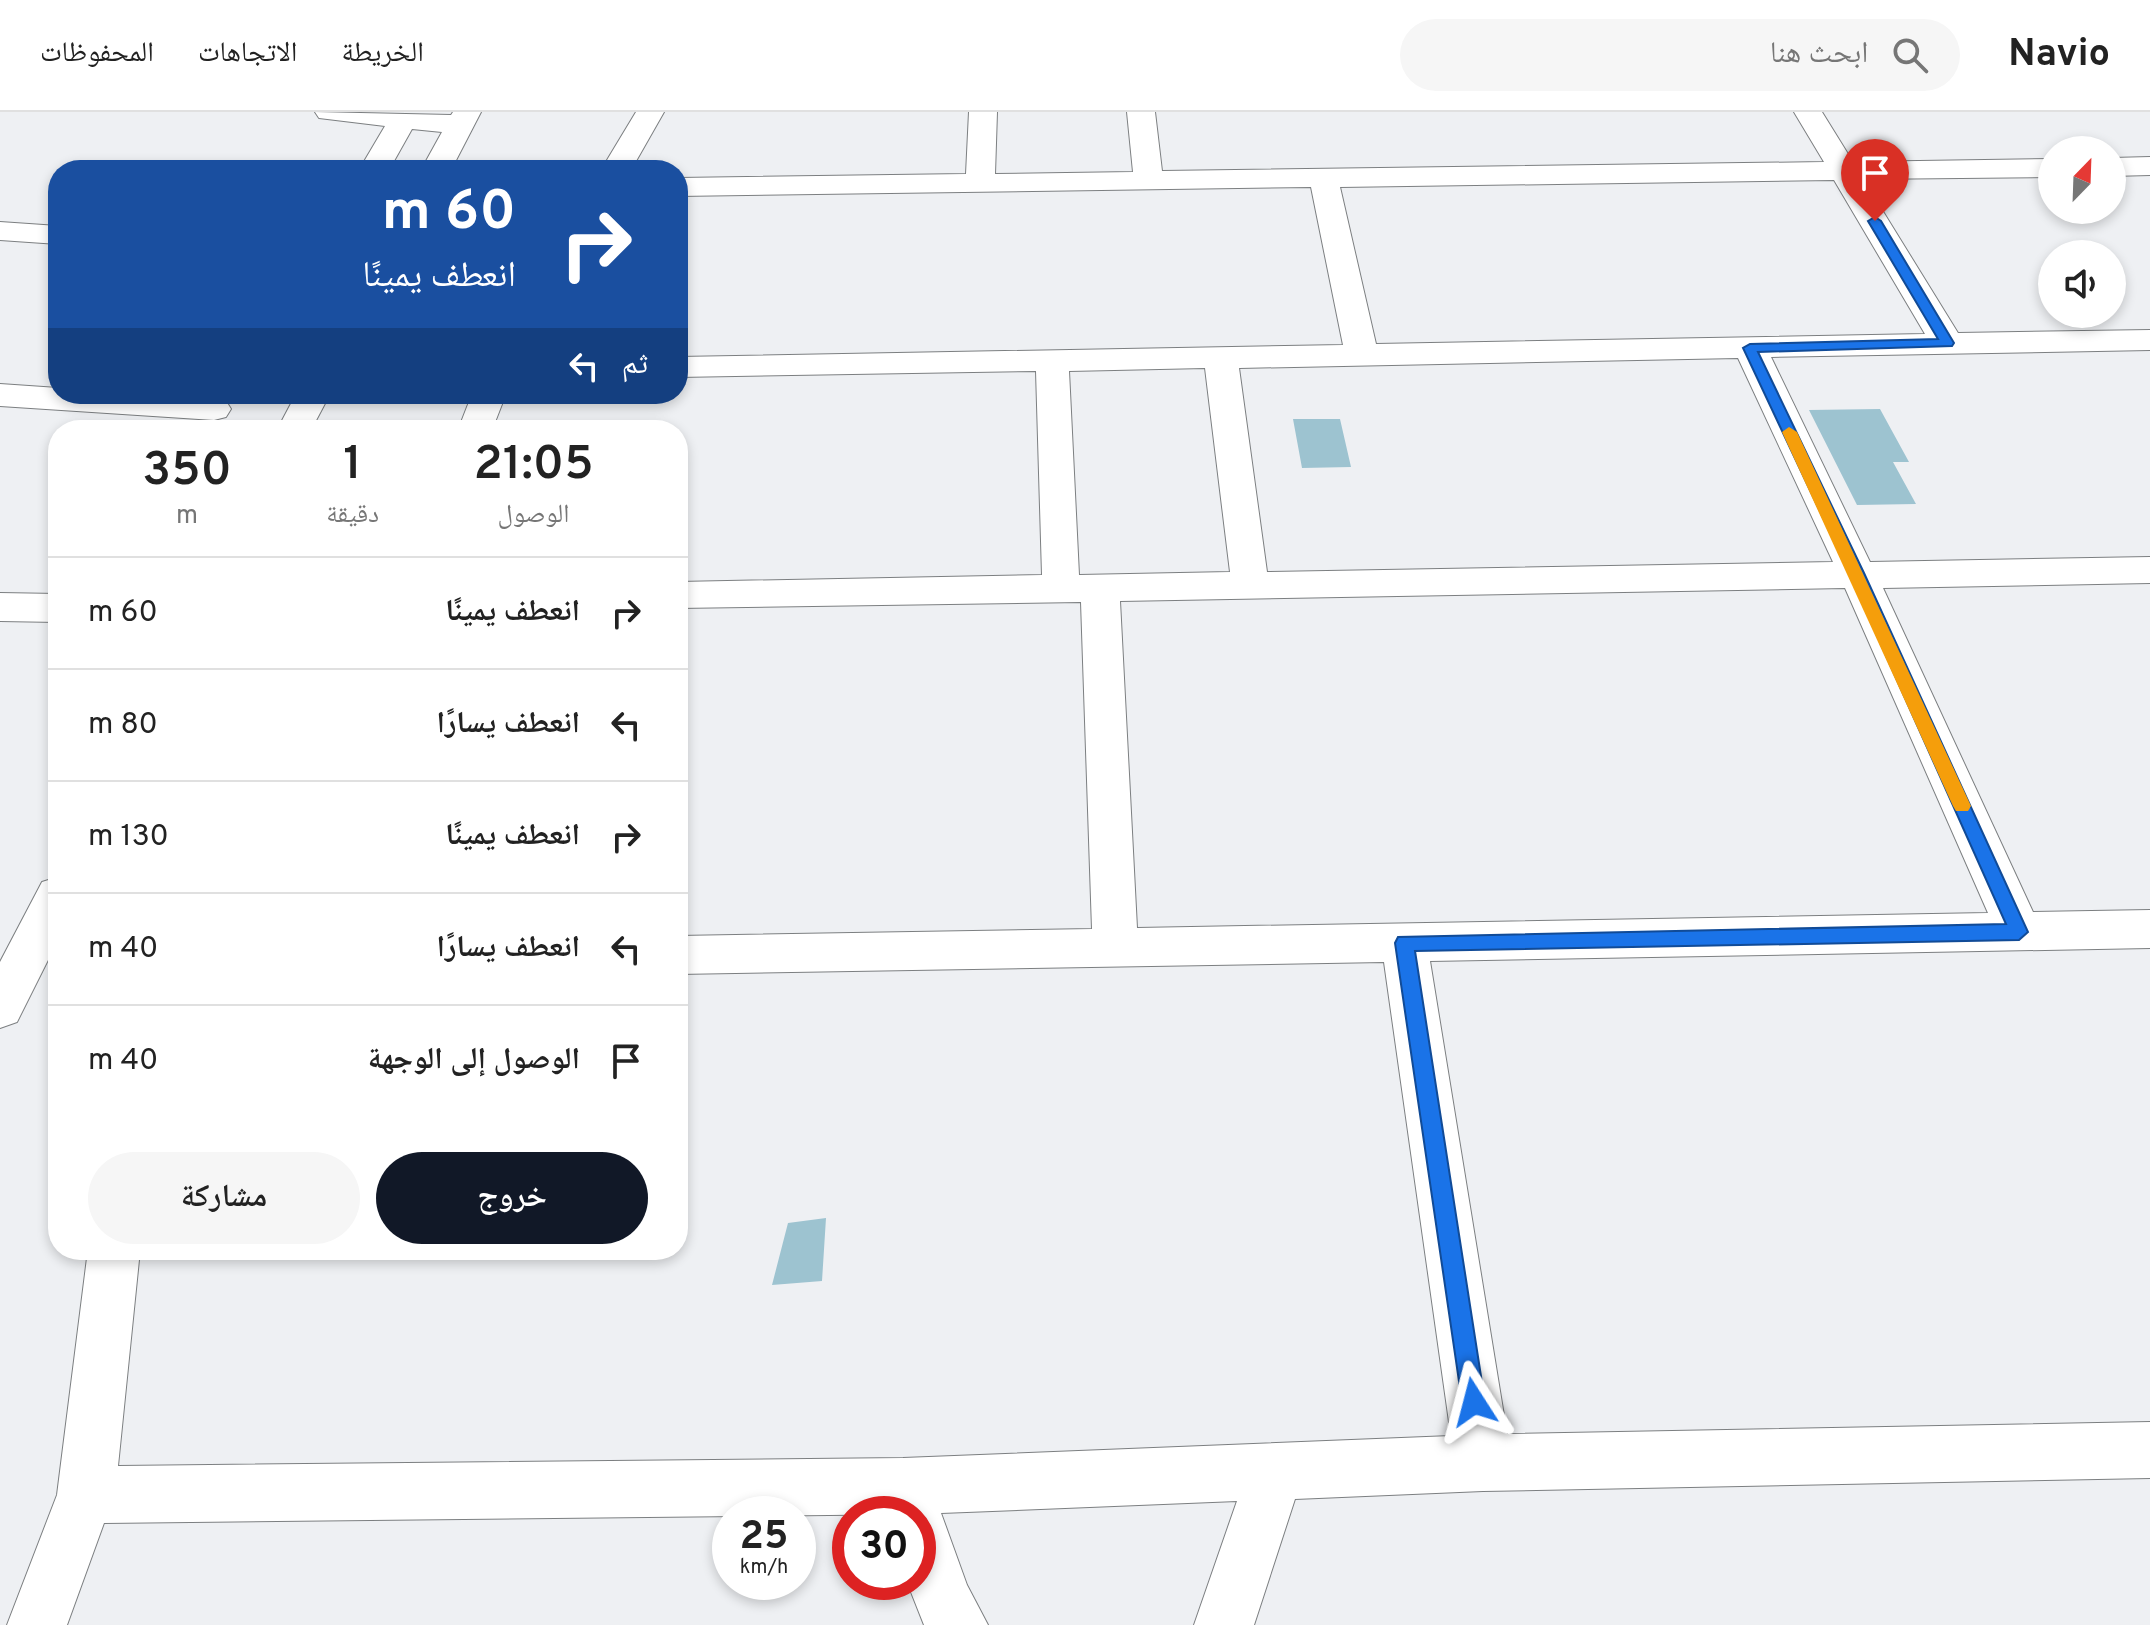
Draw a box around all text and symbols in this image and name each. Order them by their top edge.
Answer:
search box [1400,19,1960,91]
text: Navio [2008,31,2110,80]
icon: search [1888,33,1932,77]
text: المحفوظات [40,36,154,72]
text: الاتجاهات [198,36,297,72]
text: الخريطة [341,36,424,72]
text: ابحث هنا [1770,36,1868,73]
north arrow [2038,136,2126,224]
map controls [2038,136,2126,328]
pin [1841,139,1909,221]
icon: arrive [1853,151,1897,195]
text: 60 m [382,179,516,249]
icon: right [544,192,648,296]
button: sound [2038,240,2126,328]
text: انعطف يمينًا [362,254,516,300]
icon: left [562,344,606,388]
text: ثم [622,347,648,384]
text: 1 [343,436,362,496]
text: 21:05 [473,436,594,496]
text: 350 [142,442,232,502]
text: دقيقة [326,499,379,532]
text: الوصول [498,499,570,532]
text: m [176,500,198,533]
icon: right [604,591,648,635]
text: انعطف يمينًا [445,594,580,631]
text: 60 m [88,595,158,632]
icon: left [604,703,648,747]
text: انعطف يسارًا [436,706,580,743]
text: 80 m [88,707,158,744]
icon: right [604,815,648,859]
text: انعطف يمينًا [445,818,580,855]
text: 130 m [88,819,169,856]
icon: left [604,927,648,971]
text: انعطف يسارًا [436,930,580,967]
text: 40 m [88,931,158,968]
icon: arrive [604,1039,648,1083]
text: الوصول إلى الوجهة [368,1042,580,1079]
text: 40 m [88,1043,158,1080]
button: مشاركة [88,1152,360,1244]
button: خروج [376,1152,648,1244]
position arrow [1432,1360,1516,1444]
speed limit sign: 30 [832,1496,936,1600]
text: 25 [740,1513,788,1563]
text: km/h [740,1555,788,1581]

